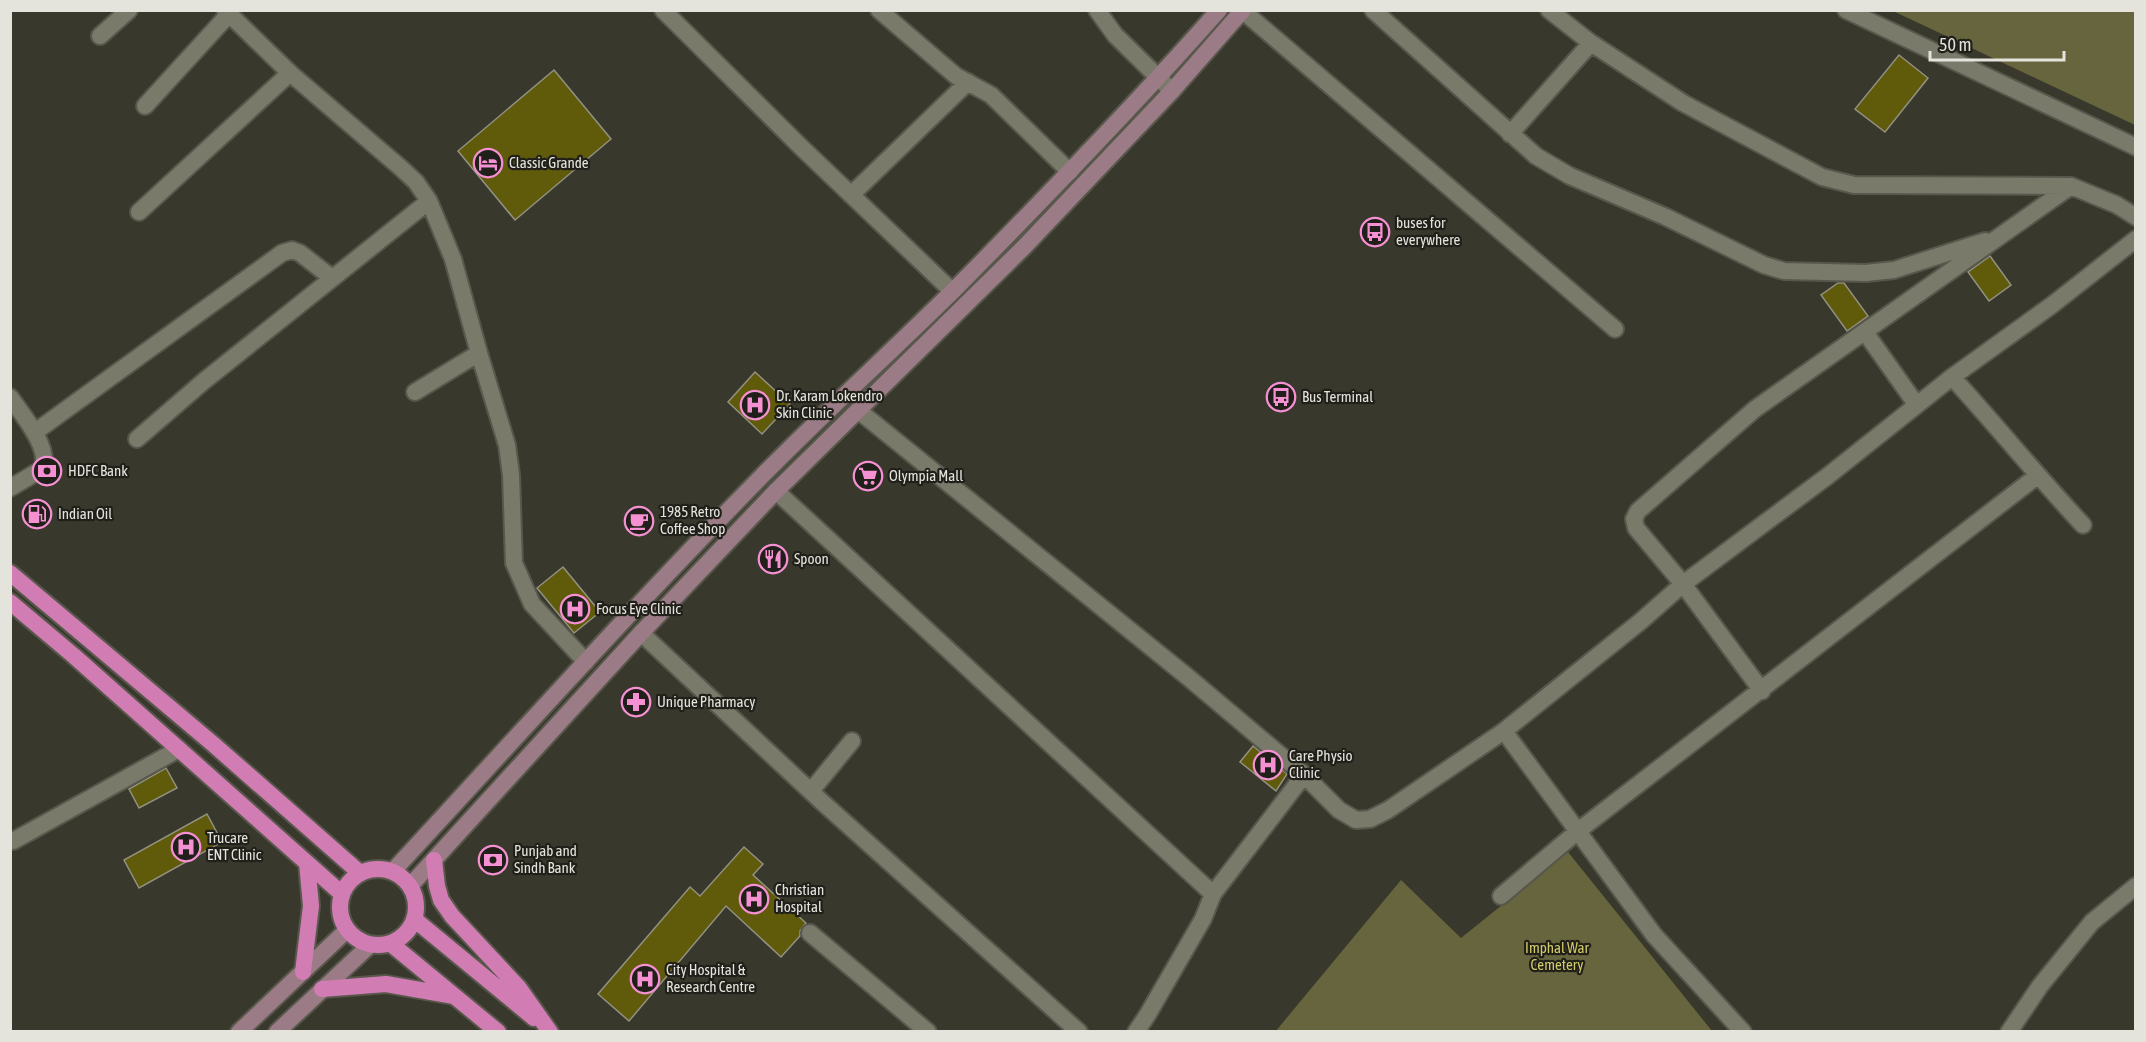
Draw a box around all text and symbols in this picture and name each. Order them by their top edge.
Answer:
scale bar [1930,24,2064,62]
text: 50 m [1939,34,1971,55]
hotel icon: Classic Grande [472,147,504,179]
place label: Classic Grande [509,154,589,171]
place label: buses for everywhere [1396,214,1461,248]
bus stop icon: buses for everywhere [1359,216,1391,248]
bus stop icon: Bus Terminal [1265,381,1297,413]
place label: Dr. Karam Lokendro Skin Clinic [776,387,883,421]
place label: Bus Terminal [1302,388,1373,405]
hospital icon: Dr. Karam Lokendro Skin Clinic [739,389,771,421]
bank icon: HDFC Bank [31,455,63,487]
supermarket icon: Olympia Mall [852,460,884,492]
place label: HDFC Bank [68,462,128,479]
place label: Olympia Mall [889,467,963,484]
fuel station icon: Indian Oil [21,498,53,530]
place label: 1985 Retro Coffee Shop [660,503,725,537]
place label: Indian Oil [58,505,112,522]
cafe icon: 1985 Retro Coffee Shop [623,505,655,537]
restaurant icon: Spoon [757,543,789,575]
place label: Spoon [794,550,829,567]
hospital icon: Focus Eye Clinic [559,593,591,625]
place label: Focus Eye Clinic [596,600,681,617]
pharmacy icon: Unique Pharmacy [620,686,652,718]
place label: Unique Pharmacy [657,693,755,710]
place label: Care Physio Clinic [1289,747,1353,781]
hospital icon: Care Physio Clinic [1252,749,1284,781]
place label: Trucare ENT Clinic [207,829,262,863]
hospital icon: Trucare ENT Clinic [170,831,202,863]
place label: Punjab and Sindh Bank [514,842,577,876]
bank icon: Punjab and Sindh Bank [477,844,509,876]
place label: Christian Hospital [775,881,824,915]
hospital icon: Christian Hospital [738,883,770,915]
park label: Imphal War Cemetery [1525,939,1589,973]
place label: City Hospital & Research Centre [666,961,755,995]
hospital icon: City Hospital & Research Centre [629,963,661,995]

